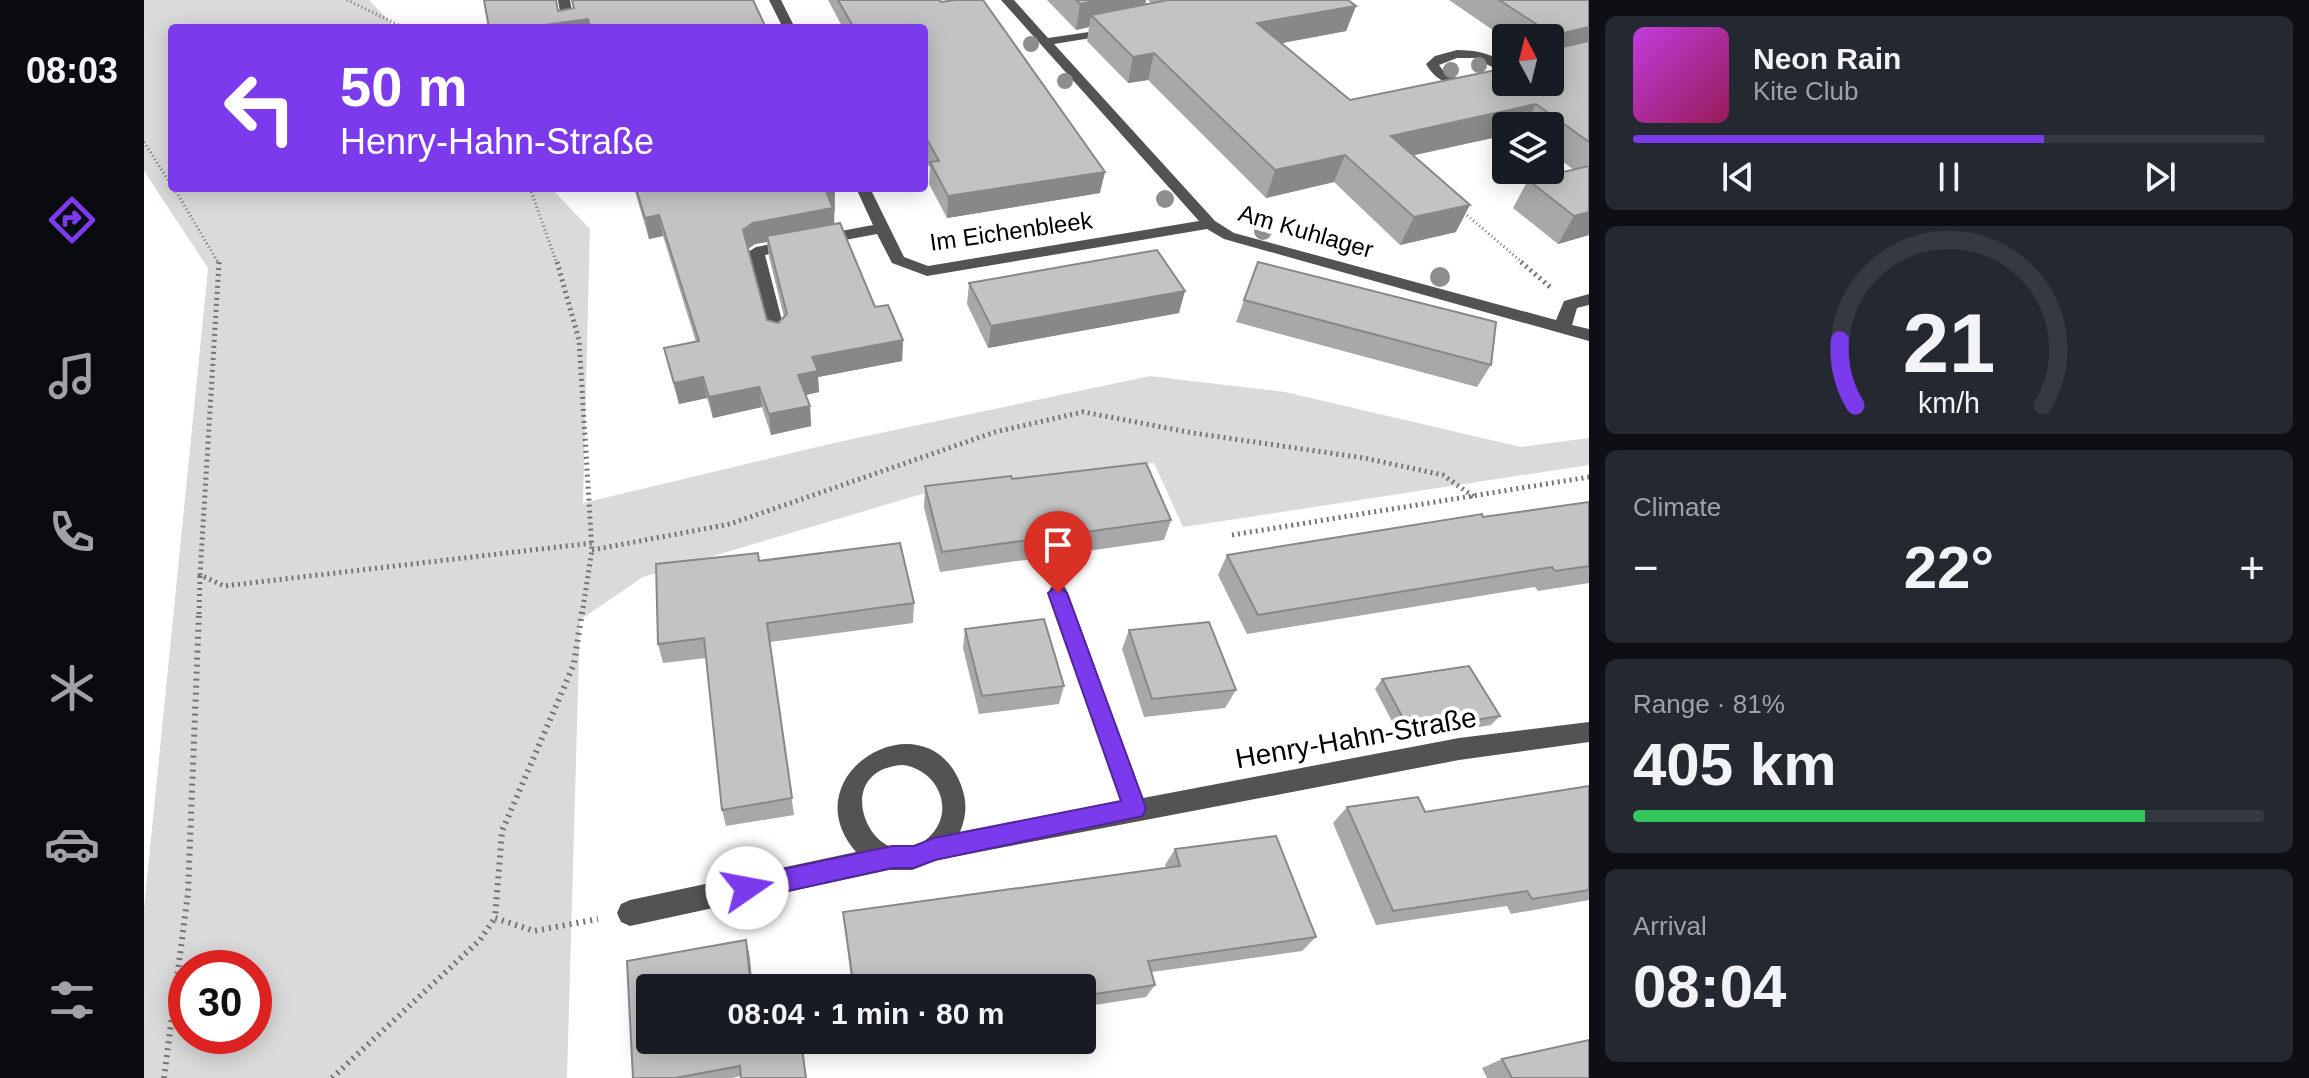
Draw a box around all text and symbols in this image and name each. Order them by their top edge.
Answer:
north arrow [1492,24,1564,96]
map controls [1492,24,1564,184]
text: Neon Rain [1753,42,1901,75]
text: 08:03 [26,50,118,91]
text: 50 m [340,55,468,118]
icon: left [208,56,312,160]
text: Kite Club [1753,76,1859,106]
button: layers [1492,112,1564,184]
text: Henry-Hahn-Straße [340,121,654,162]
icon: previous [1716,155,1760,199]
icon: pause [1927,155,1971,199]
icon: next [2138,155,2182,199]
icon: directions [44,192,100,248]
street label: Am Kuhlager [1236,199,1376,263]
street label: Im Eichenbleek [928,206,1095,256]
text: 21 [1903,296,1995,389]
icon: music [44,348,100,404]
text: km/h [1918,387,1980,419]
text: Climate [1633,492,1721,522]
icon: phone [44,504,100,560]
pin [1024,511,1092,593]
icon: arrive [1036,523,1080,567]
text: 22° [1904,534,1994,601]
text: − [1633,543,1659,592]
text: + [2239,543,2265,592]
icon: climate [44,660,100,716]
text: Range · 81% [1633,689,1785,719]
street label: Henry-Hahn-Straße [1233,702,1479,774]
text: 405 km [1633,731,1837,798]
icon: car [44,816,100,872]
position arrow [705,846,789,930]
text: Arrival [1633,911,1707,941]
speed limit sign: 30 [168,950,272,1054]
text: 08:04 [1633,953,1786,1020]
icon: filters [44,972,100,1028]
text: 08:04 · 1 min · 80 m [728,997,1004,1030]

